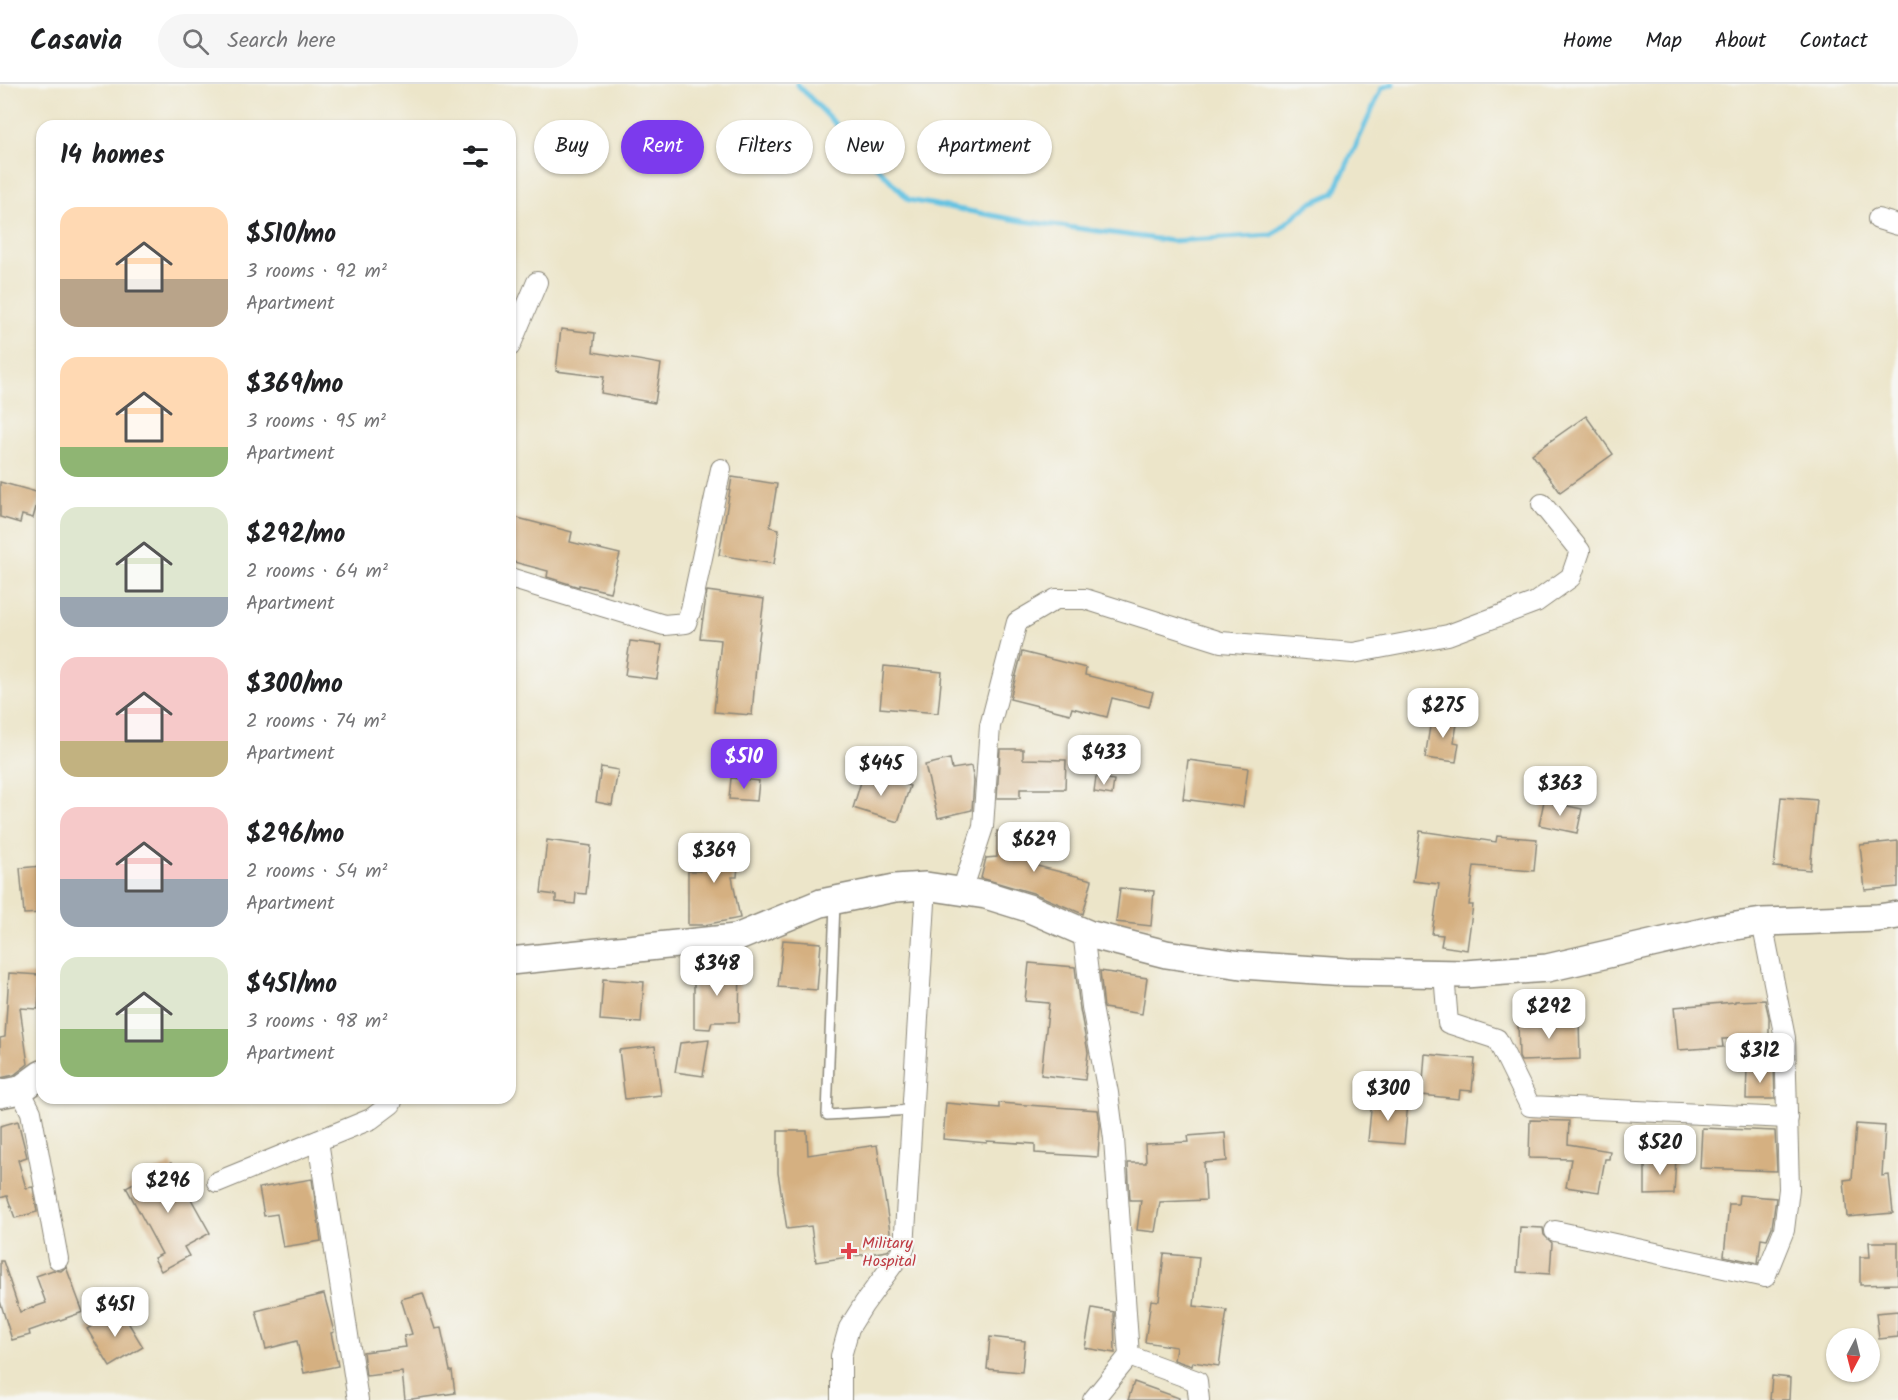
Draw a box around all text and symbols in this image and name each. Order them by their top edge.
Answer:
search box [158,14,578,68]
text: Casavia [30,19,122,64]
text: Search here [227,24,336,59]
icon: search [179,25,212,58]
text: Home [1563,25,1612,58]
text: Map [1645,25,1682,58]
text: About [1715,25,1766,58]
text: Contact [1799,25,1868,58]
chip: Buy [534,120,609,174]
chip: Rent [621,120,704,174]
chip: Filters [716,120,813,174]
chip: New [825,120,905,174]
chip: Apartment [917,120,1052,174]
text: 14 homes [60,135,165,177]
icon: filters [459,140,492,173]
text: $510/mo [246,214,336,256]
icon: home [108,231,180,303]
text: 3 rooms · 92 m² [246,256,387,288]
text: Apartment [246,288,335,320]
text: $369/mo [246,364,343,406]
icon: home [108,381,180,453]
text: 3 rooms · 95 m² [246,406,386,438]
text: Apartment [246,438,335,470]
text: $292/mo [246,514,345,556]
icon: home [108,531,180,603]
text: 2 rooms · 64 m² [246,556,388,588]
text: Apartment [246,588,335,620]
text: $300/mo [246,664,343,706]
icon: home [108,681,180,753]
pin: $275 [1407,688,1479,739]
text: $275 [1421,691,1465,723]
text: 2 rooms · 74 m² [246,706,386,738]
pin: $433 [1068,735,1140,786]
text: Apartment [246,738,335,770]
text: $433 [1082,738,1126,770]
pin: $510 [708,739,780,790]
text: $510 [725,742,763,774]
pin: $445 [845,746,917,797]
text: $445 [859,749,903,781]
pin: $363 [1524,766,1596,817]
text: $363 [1538,769,1582,801]
text: $296/mo [246,814,344,856]
pin: $629 [998,822,1070,873]
text: $629 [1012,825,1056,857]
icon: home [108,831,180,903]
pin: $369 [678,833,750,884]
text: $369 [692,836,736,868]
text: 2 rooms · 54 m² [246,856,387,888]
text: Apartment [246,888,335,920]
pin: $348 [681,946,753,997]
text: $348 [694,949,740,981]
text: $451/mo [246,964,337,1006]
icon: home [108,981,180,1053]
pin: $292 [1513,989,1585,1040]
text: $292 [1526,992,1572,1024]
text: 3 rooms · 98 m² [246,1006,387,1038]
pin: $312 [1724,1033,1796,1084]
text: $312 [1740,1036,1780,1068]
text: Apartment [246,1038,335,1070]
pin: $300 [1352,1071,1424,1122]
text: $300 [1366,1074,1410,1106]
pin: $520 [1624,1125,1696,1176]
text: $520 [1638,1128,1682,1160]
pin: $296 [132,1163,204,1214]
text: $296 [146,1166,190,1198]
place label: Military Hospital [862,1231,916,1274]
marker: Military Hospital [840,1242,858,1260]
pin: $451 [79,1287,151,1338]
text: $451 [96,1290,134,1322]
north arrow [1826,1328,1880,1382]
map controls [1826,1328,1880,1382]

